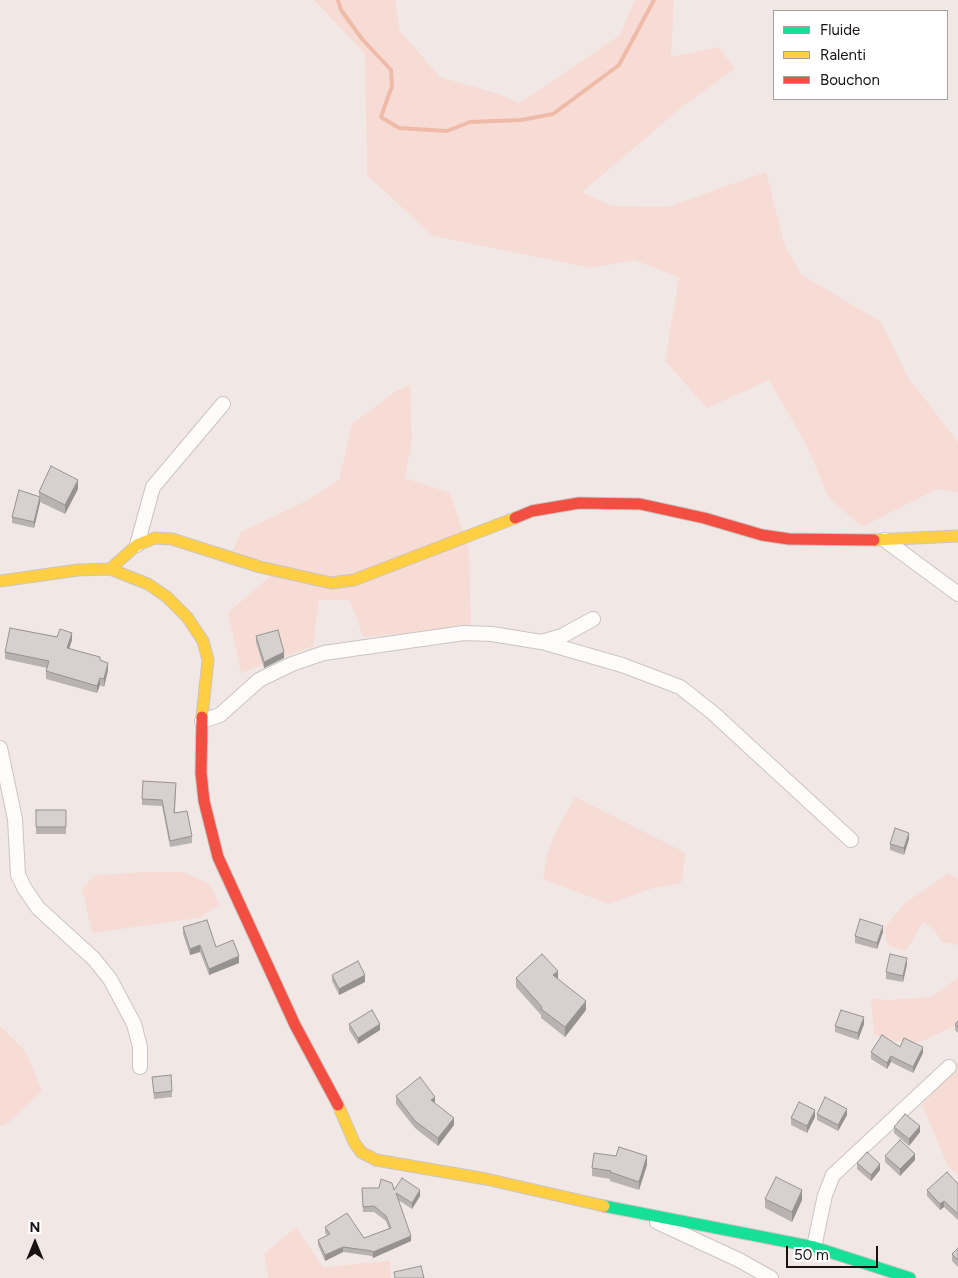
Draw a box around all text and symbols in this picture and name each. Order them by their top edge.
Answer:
legend [773,10,948,100]
text: Fluide [820,21,860,39]
text: Ralenti [820,46,866,64]
text: Bouchon [820,71,880,89]
north arrow [10,1218,60,1268]
text: N [30,1219,40,1236]
scale bar [788,1236,880,1268]
text: 50 m [794,1246,829,1264]

